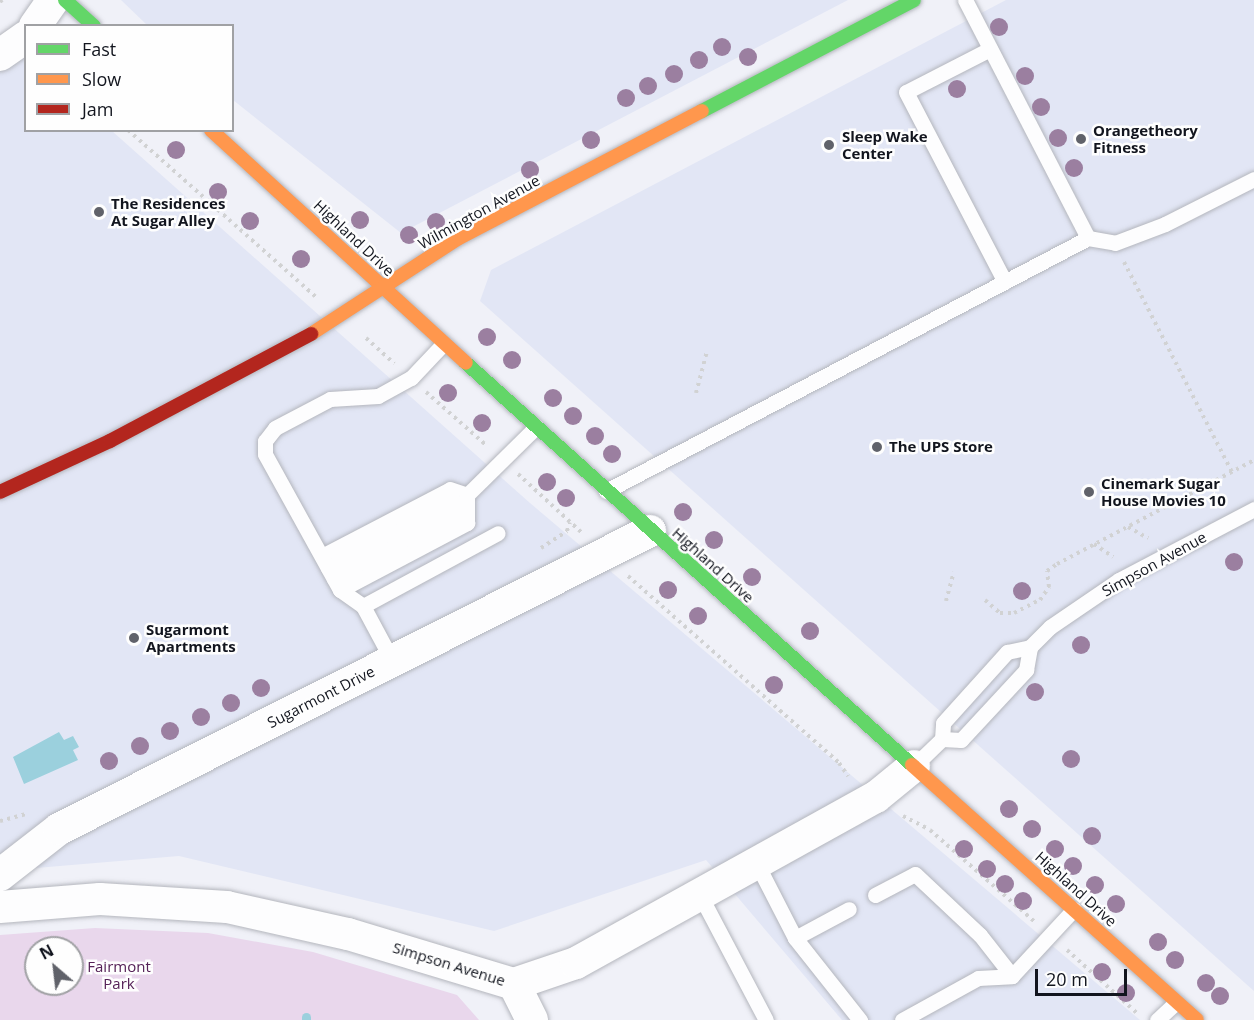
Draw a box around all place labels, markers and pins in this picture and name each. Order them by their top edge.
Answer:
place label: Orangetheory Fitness [1093,121,1198,156]
place label: Sleep Wake Center [842,127,928,162]
marker: Orangetheory Fitness [1074,132,1088,146]
marker: Sleep Wake Center [820,136,838,154]
place label: The Residences At Sugar Alley [111,194,225,229]
marker: The Residences At Sugar Alley [92,205,106,219]
place label: The UPS Store [889,438,993,456]
marker: The UPS Store [870,440,884,454]
place label: Cinemark Sugar House Movies 10 [1101,474,1226,509]
marker: Cinemark Sugar House Movies 10 [1082,485,1096,499]
place label: Sugarmont Apartments [146,620,236,655]
marker: Sugarmont Apartments [127,631,141,645]

